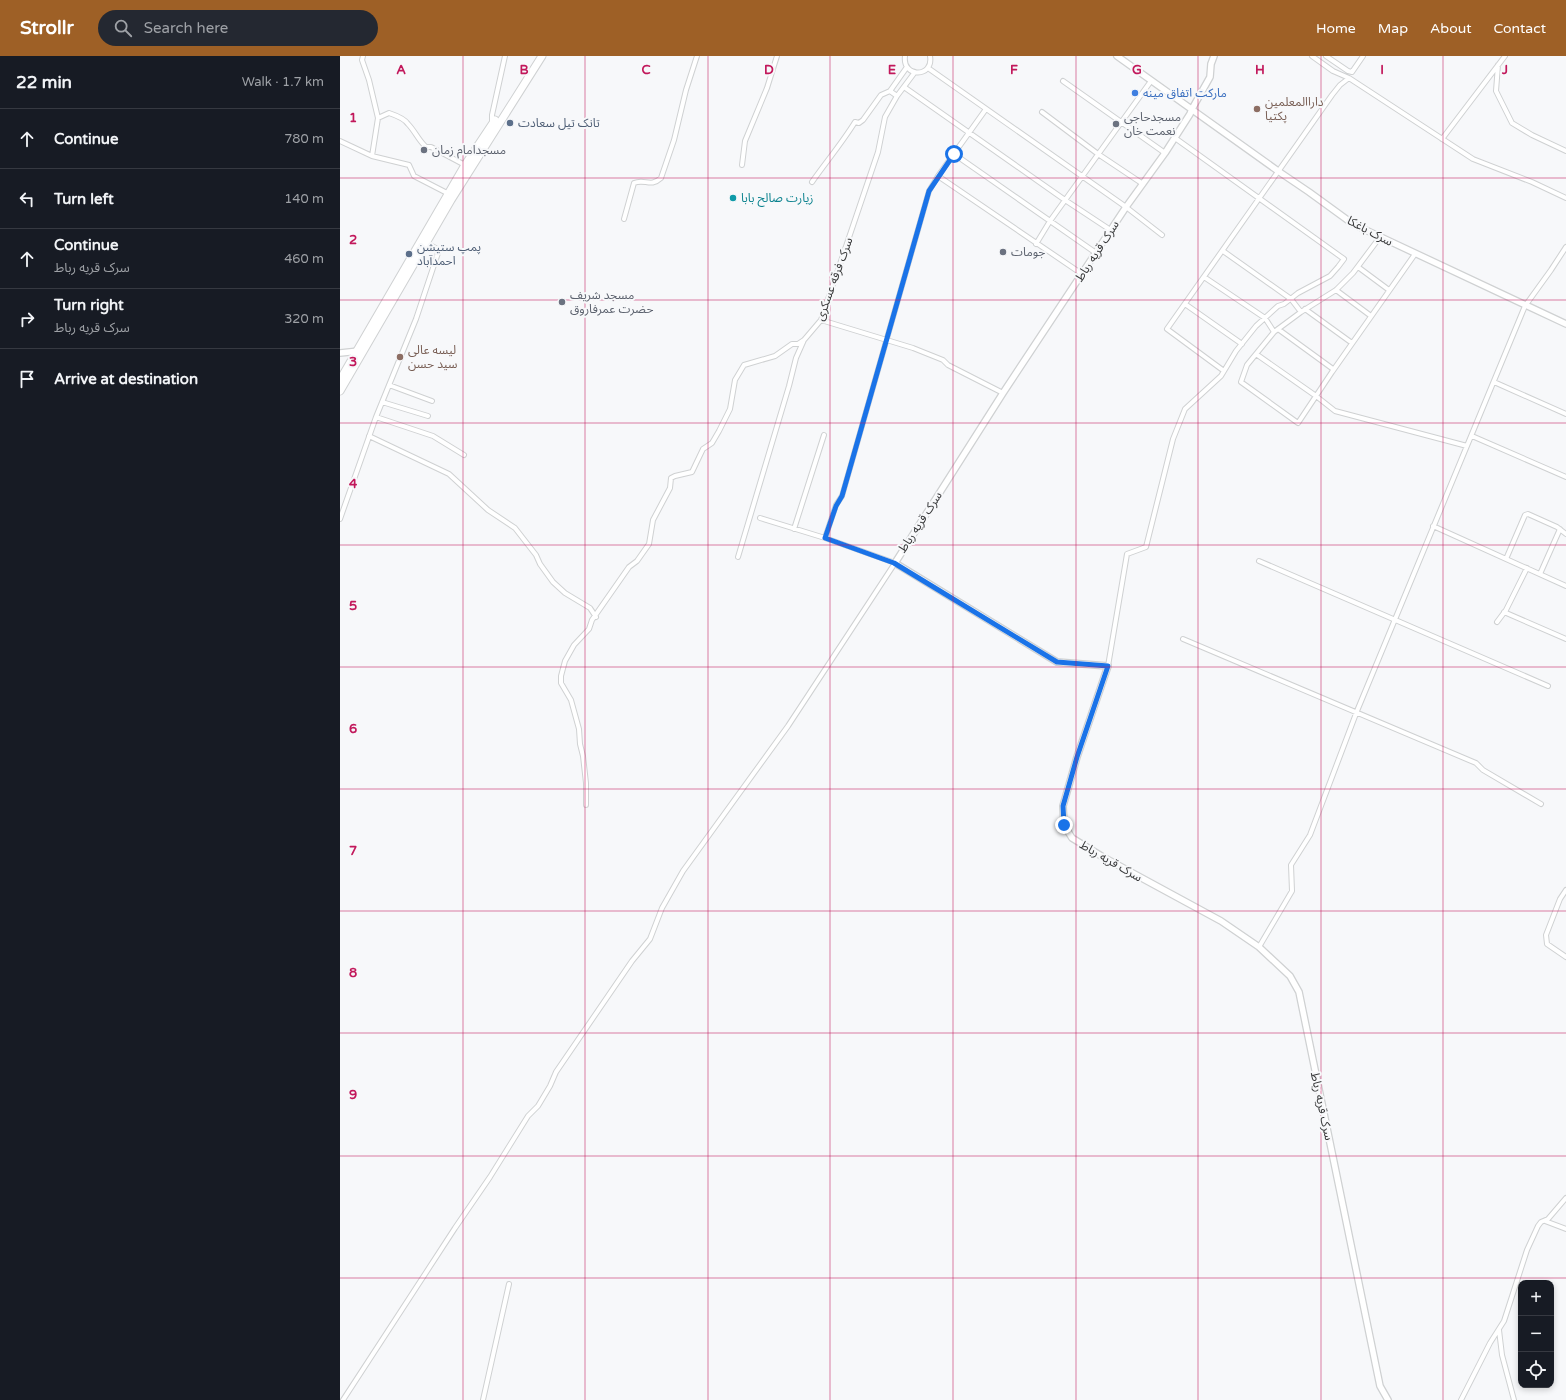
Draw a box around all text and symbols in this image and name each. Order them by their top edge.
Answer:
search box [98,10,378,46]
text: Strollr [20,17,74,39]
icon: search [112,17,134,39]
text: Search here [144,19,228,37]
text: Home [1316,20,1356,37]
text: Map [1378,20,1408,37]
text: About [1430,20,1472,37]
text: Contact [1494,20,1546,37]
text: A [396,62,406,78]
text: B [519,62,529,78]
text: C [641,62,651,78]
text: D [764,62,774,78]
text: E [888,62,896,78]
text: F [1010,62,1018,78]
text: G [1132,62,1142,78]
text: H [1255,62,1265,78]
text: I [1380,62,1384,78]
text: J [1501,62,1508,78]
text: 22 min [16,72,72,93]
text: Walk · 1.7 km [242,74,324,90]
place label: مارکت اتفاق مینه [1143,86,1227,100]
marker: مارکت اتفاق مینه [1130,88,1140,98]
place label: داراالمعلمین پکتیا [1265,95,1324,124]
marker: داراالمعلمین پکتیا [1252,104,1262,114]
text: 1 [349,110,357,126]
place label: مسجدحاجی نعمت خان [1124,110,1181,138]
place label: تانک تیل سعادت [518,116,600,130]
marker: تانک تیل سعادت [505,118,515,128]
marker: مسجدحاجی نعمت خان [1111,119,1121,129]
icon: ahead [16,128,38,150]
text: Continue [54,130,118,148]
text: 780 m [284,131,324,147]
place label: مسجدامام زمان [432,143,506,159]
marker: مسجدامام زمان [419,145,429,155]
route start [945,145,963,163]
icon: left [16,188,38,210]
text: Turn left [54,190,114,208]
text: 140 m [284,191,324,207]
place label: زیارت صالح بابا [741,191,813,207]
marker: زیارت صالح بابا [728,193,738,203]
street label: سرک باغکا [1345,213,1395,249]
street label: سرک قریه رباط [1072,218,1122,284]
text: 2 [349,232,357,248]
street label: سرک فرقه عسکری [812,235,856,323]
text: Continue [54,236,118,254]
place label: پمپ ستیشن احمدآباد [417,240,481,268]
place label: جومات [1011,245,1045,259]
marker: جومات [998,247,1008,257]
icon: ahead [16,248,38,270]
marker: پمپ ستیشن احمدآباد [404,249,414,259]
text: 460 m [284,251,324,267]
text: سرک قریه رباط [54,260,130,276]
place label: مسجد شریف حضرت عمرفاروق [570,288,654,316]
text: Turn right [54,296,124,314]
marker: مسجد شریف حضرت عمرفاروق [557,297,567,307]
icon: right [16,308,38,330]
text: 320 m [284,311,324,327]
text: سرک قریه رباط [54,320,130,336]
place label: لیسه عالی سید حسن [408,343,457,371]
marker: لیسه عالی سید حسن [395,352,405,362]
text: 3 [349,354,357,370]
icon: arrive [16,368,38,390]
text: Arrive at destination [54,370,198,388]
text: 4 [349,476,358,492]
street label: سرک قریه رباط [895,489,945,555]
text: 5 [349,598,357,614]
text: 6 [349,721,357,737]
route end [1055,816,1073,834]
street label: سرک قریه رباط [1077,837,1145,885]
text: 7 [349,843,357,859]
text: 8 [349,965,357,981]
street label: سرک قریه رباط [1308,1070,1336,1142]
text: 9 [349,1087,357,1103]
map controls [1518,1280,1554,1388]
button: + [1518,1280,1554,1316]
button: − [1518,1316,1554,1352]
button: locate [1518,1352,1554,1388]

